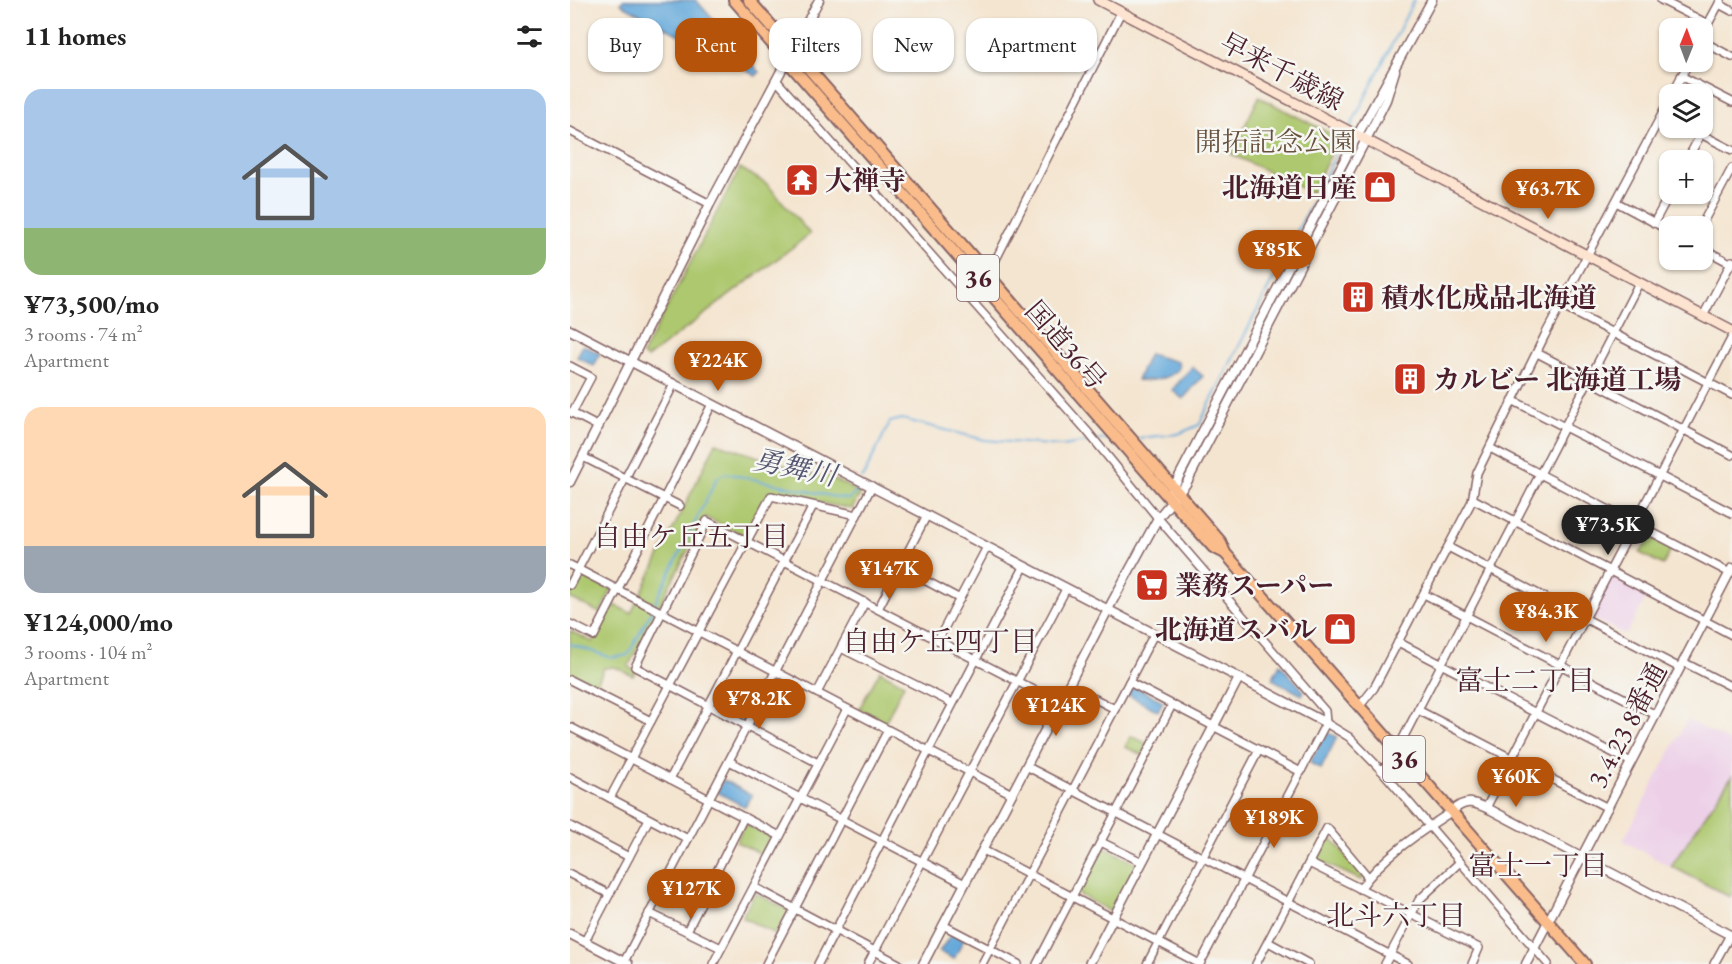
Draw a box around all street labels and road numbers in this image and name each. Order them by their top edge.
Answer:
street label: 早来千歳線 [1214,24,1350,118]
road number: 36 [957,255,999,301]
street label: 国道36号 [1018,293,1114,397]
street label: 3.4.23 8番通 [1579,656,1675,794]
road number: 36 [1383,736,1425,782]

